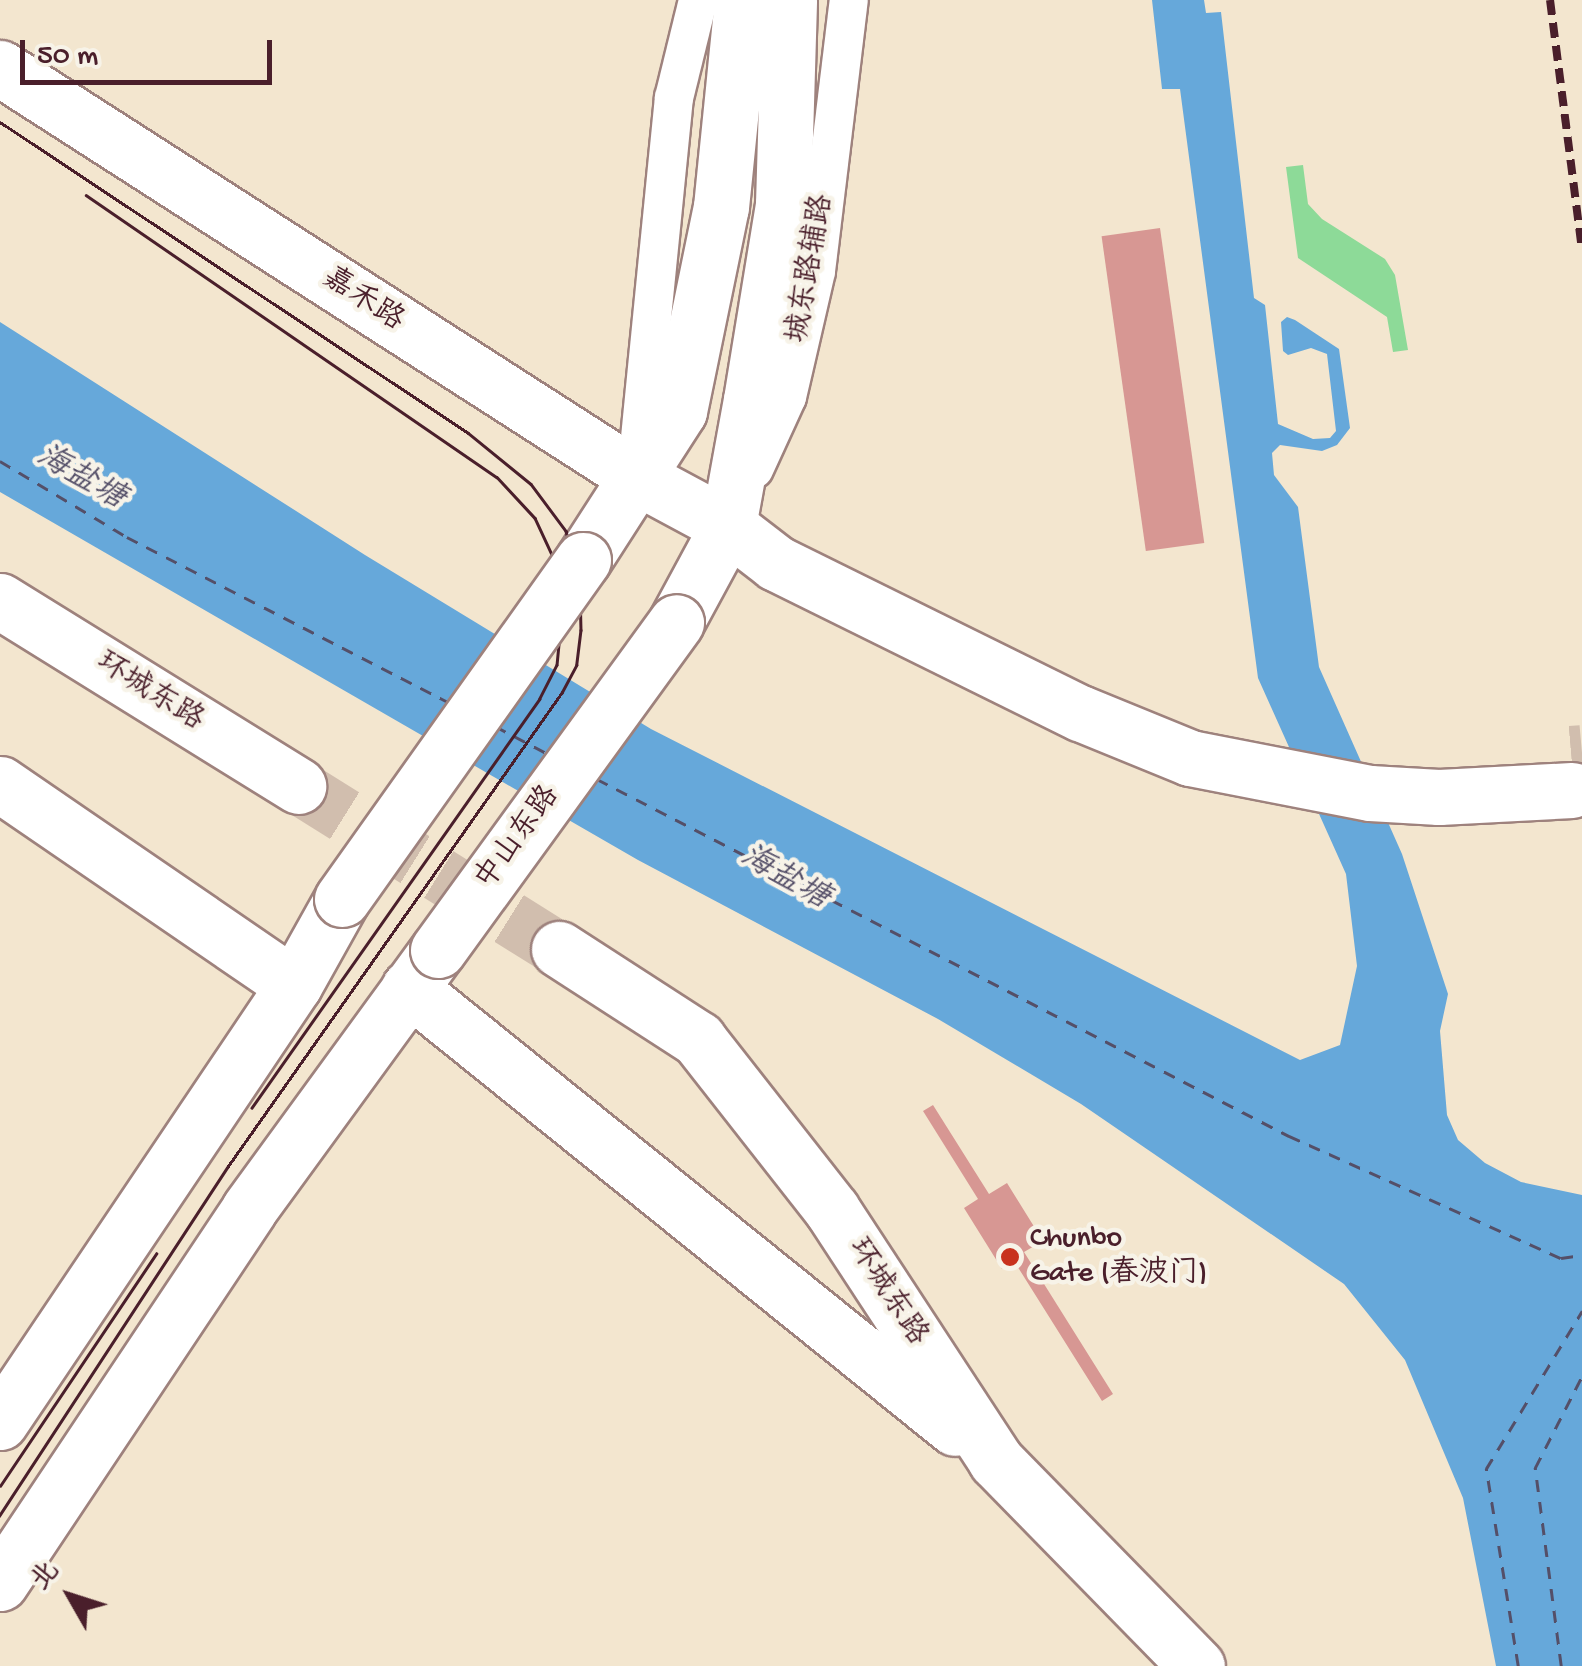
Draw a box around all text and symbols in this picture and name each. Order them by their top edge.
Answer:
scale bar [25,20,278,82]
text: 50 m [37,40,98,75]
street label: 城东路辅路 [781,192,843,346]
street label: 嘉禾路 [314,261,410,341]
water label: 海盐塘 [29,438,131,520]
street label: 环城东路 [89,646,209,740]
street label: 中山东路 [469,780,569,898]
water label: 海盐塘 [733,838,835,920]
place label: Chunbo Gate (春波门) [1030,1222,1207,1292]
street label: 环城东路 [838,1233,934,1353]
marker: Chunbo Gate (春波门) [999,1246,1021,1268]
north arrow [20,1546,120,1646]
text: 北 [25,1556,68,1598]

